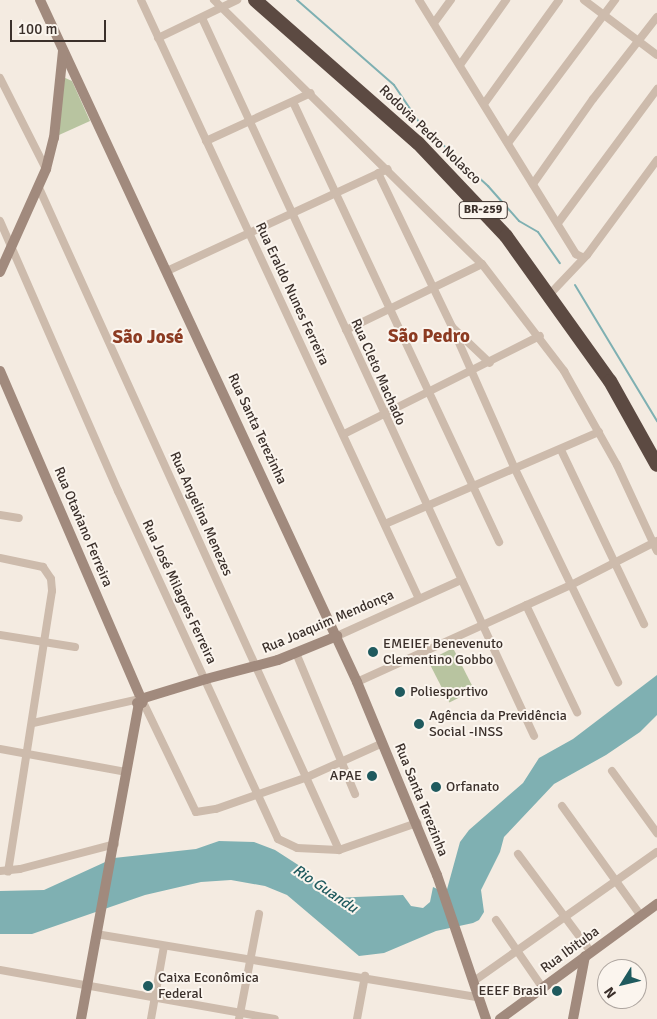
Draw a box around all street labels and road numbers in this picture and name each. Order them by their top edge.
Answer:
street label: Rodovia Pedro Nolasco [375,82,485,188]
road number: BR-259 [458,200,508,220]
street label: Rua Eraldo Nunes Ferreira [251,220,333,368]
street label: Rua Cleto Machado [347,316,409,428]
street label: Rua Santa Terezinha [224,371,290,487]
street label: Rua Angelina Menezes [166,449,236,579]
street label: Rua Otaviano Ferreira [50,464,116,590]
street label: Rua José Milagres Ferreira [138,517,220,667]
street label: Rua Joaquim Mendonça [260,587,396,657]
street label: Rua Santa Terezinha [391,741,451,859]
street label: Rua Ibituba [537,923,603,977]

